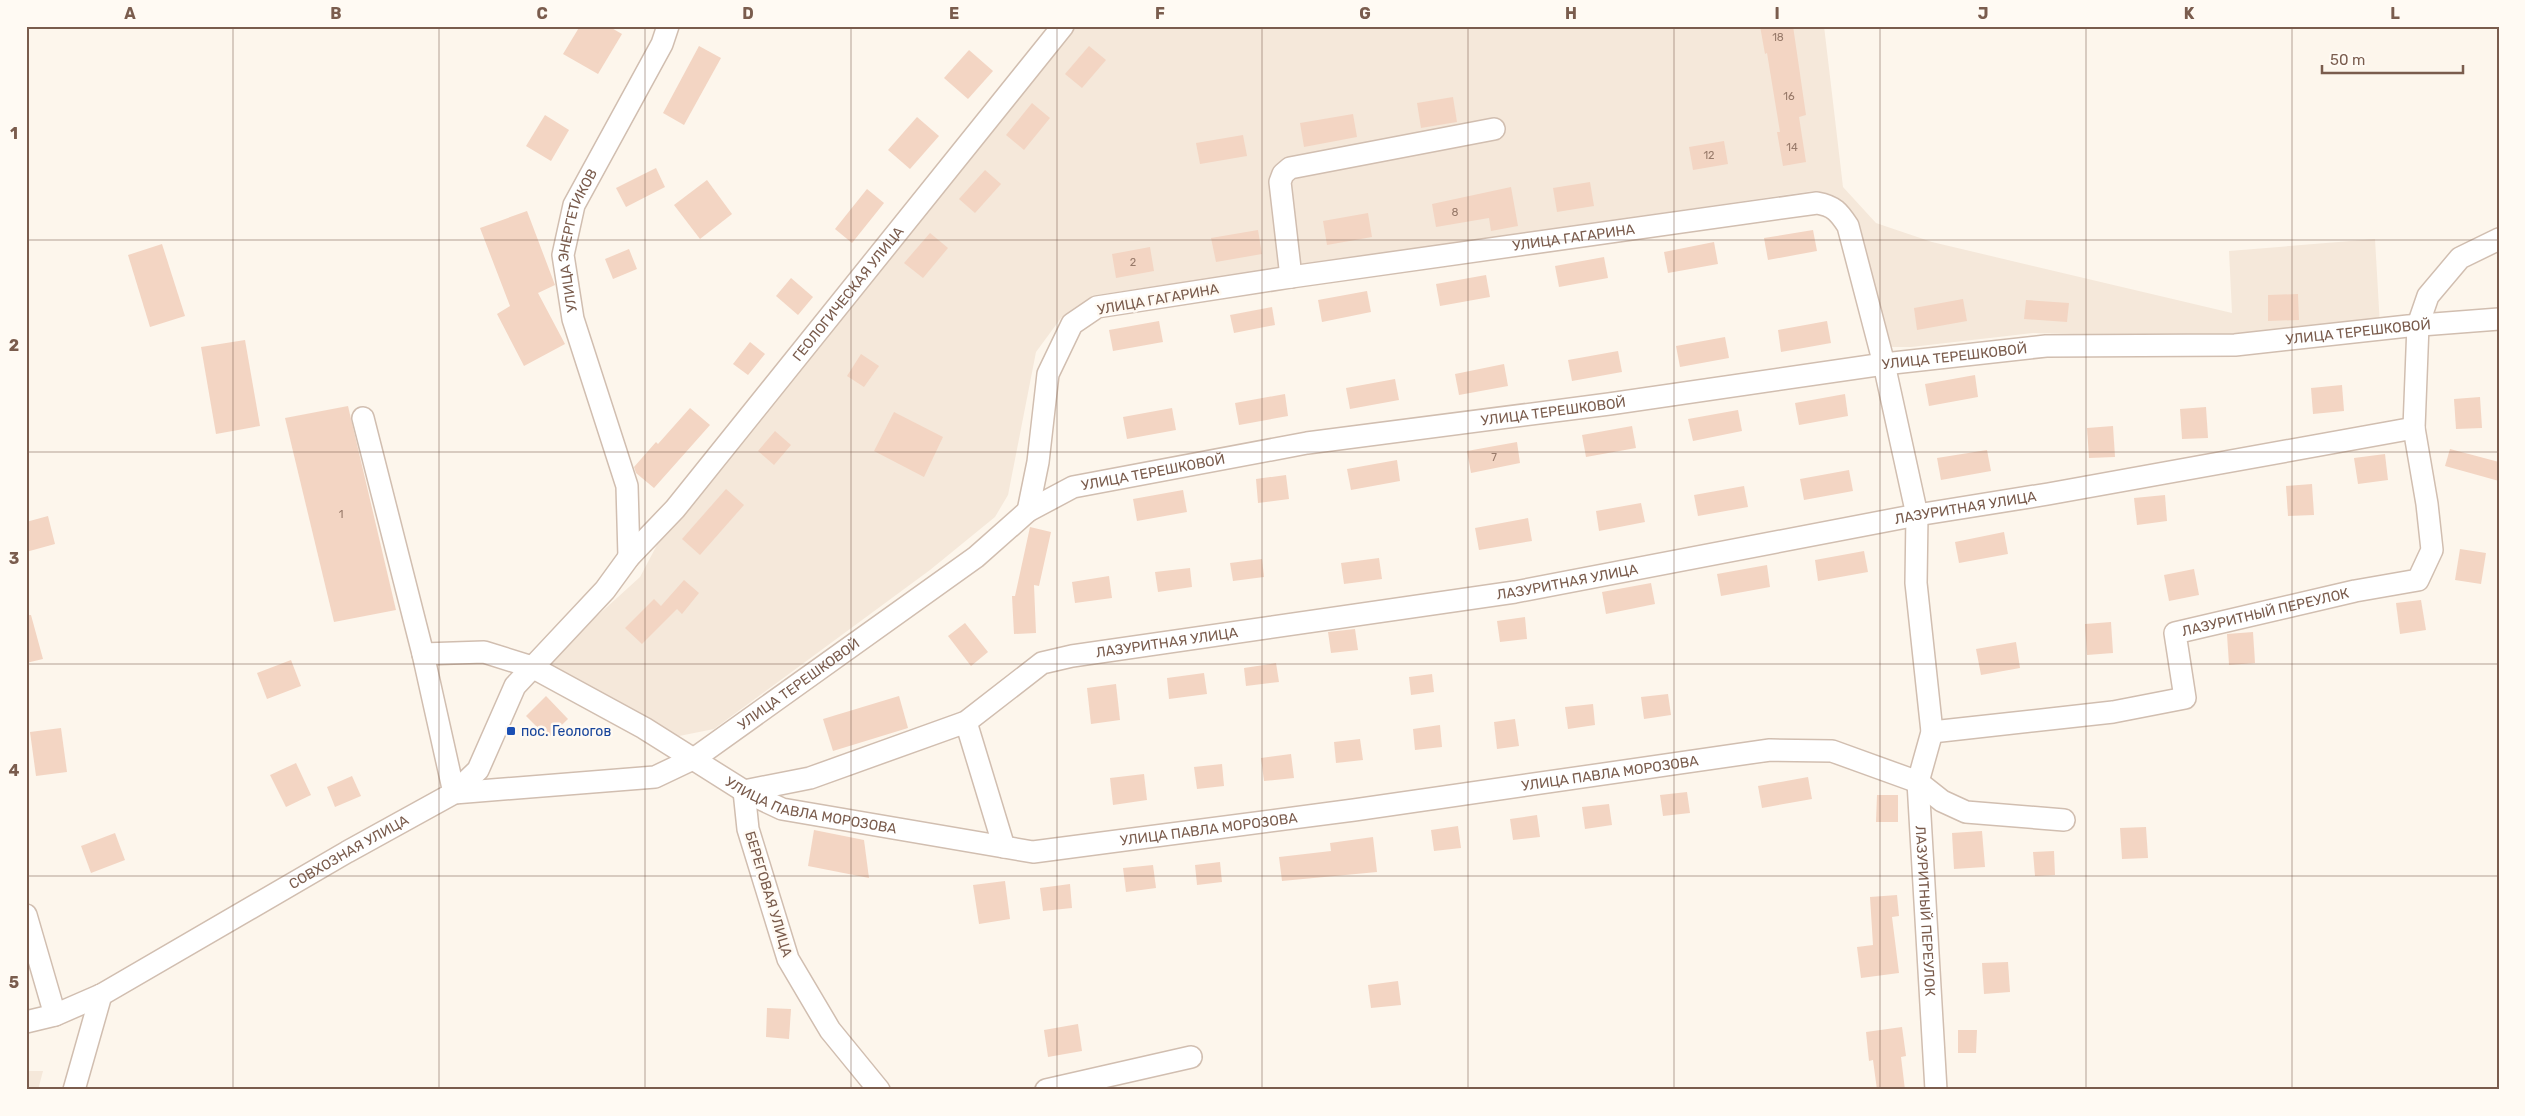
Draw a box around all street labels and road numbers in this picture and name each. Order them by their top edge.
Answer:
street label: УЛИЦА ЭНЕРГЕТИКОВ [555,166,601,313]
street label: УЛИЦА ГАГАРИНА [1511,221,1637,255]
street label: ГЕОЛОГИЧЕСКАЯ УЛИЦА [789,223,908,365]
street label: УЛИЦА ГАГАРИНА [1096,280,1221,319]
street label: УЛИЦА ТЕРЕШКОВОЙ [2285,315,2431,348]
street label: УЛИЦА ТЕРЕШКОВОЙ [1881,339,2028,373]
street label: УЛИЦА ТЕРЕШКОВОЙ [1480,393,1627,429]
street label: УЛИЦА ТЕРЕШКОВОЙ [1080,450,1226,494]
street label: ЛАЗУРИТНАЯ УЛИЦА [1893,488,2038,528]
street label: ЛАЗУРИТНАЯ УЛИЦА [1495,561,1640,604]
street label: ЛАЗУРИТНЫЙ ПЕРЕУЛОК [2180,585,2351,640]
street label: ЛАЗУРИТНАЯ УЛИЦА [1095,624,1240,661]
street label: УЛИЦА ТЕРЕШКОВОЙ [735,634,863,734]
street label: УЛИЦА ПАВЛА МОРОЗОВА [1520,752,1700,795]
street label: УЛИЦА ПАВЛА МОРОЗОВА [722,773,899,838]
street label: УЛИЦА ПАВЛА МОРОЗОВА [1119,809,1299,850]
street label: СОВХОЗНАЯ УЛИЦА [286,811,412,893]
street label: ЛАЗУРИТНЫЙ ПЕРЕУЛОК [1912,825,1939,997]
street label: БЕРЕГОВАЯ УЛИЦА [741,829,796,960]

